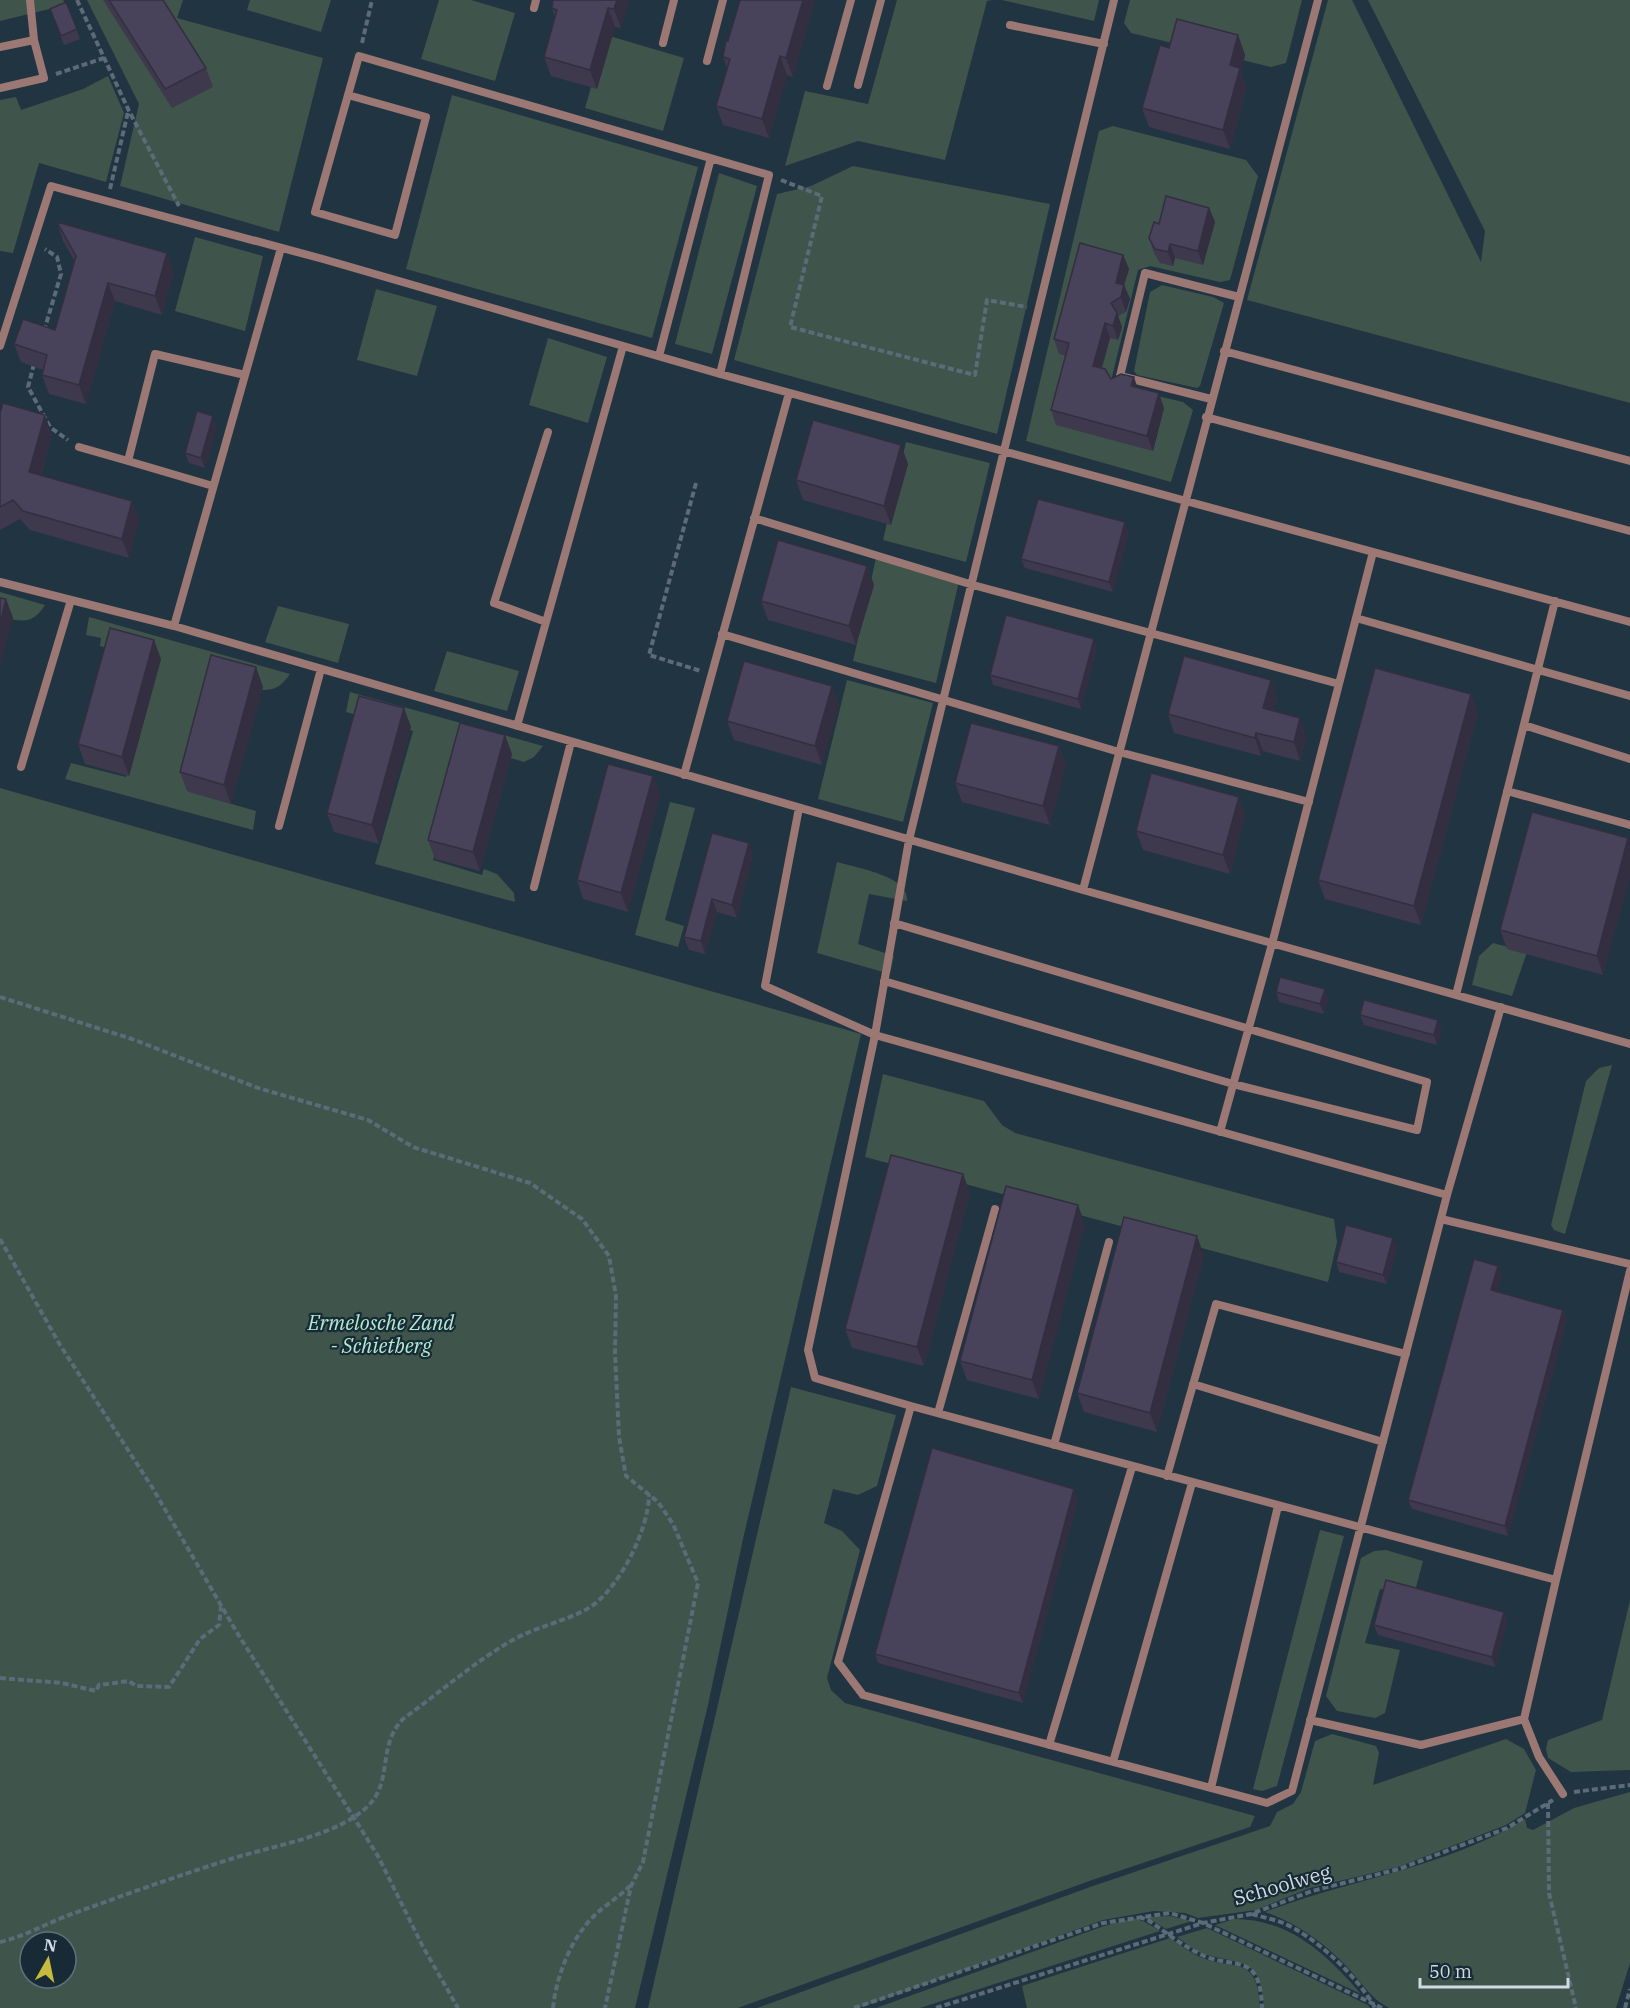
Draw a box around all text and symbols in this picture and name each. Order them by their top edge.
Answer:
park label: Ermelosche Zand - Schietberg [307,1309,455,1359]
street label: Schoolweg [1230,1858,1334,1911]
north arrow [18,1930,78,1990]
text: N [43,1934,58,1956]
scale bar [1420,1951,1568,1989]
text: 50 m [1429,1960,1472,1983]

